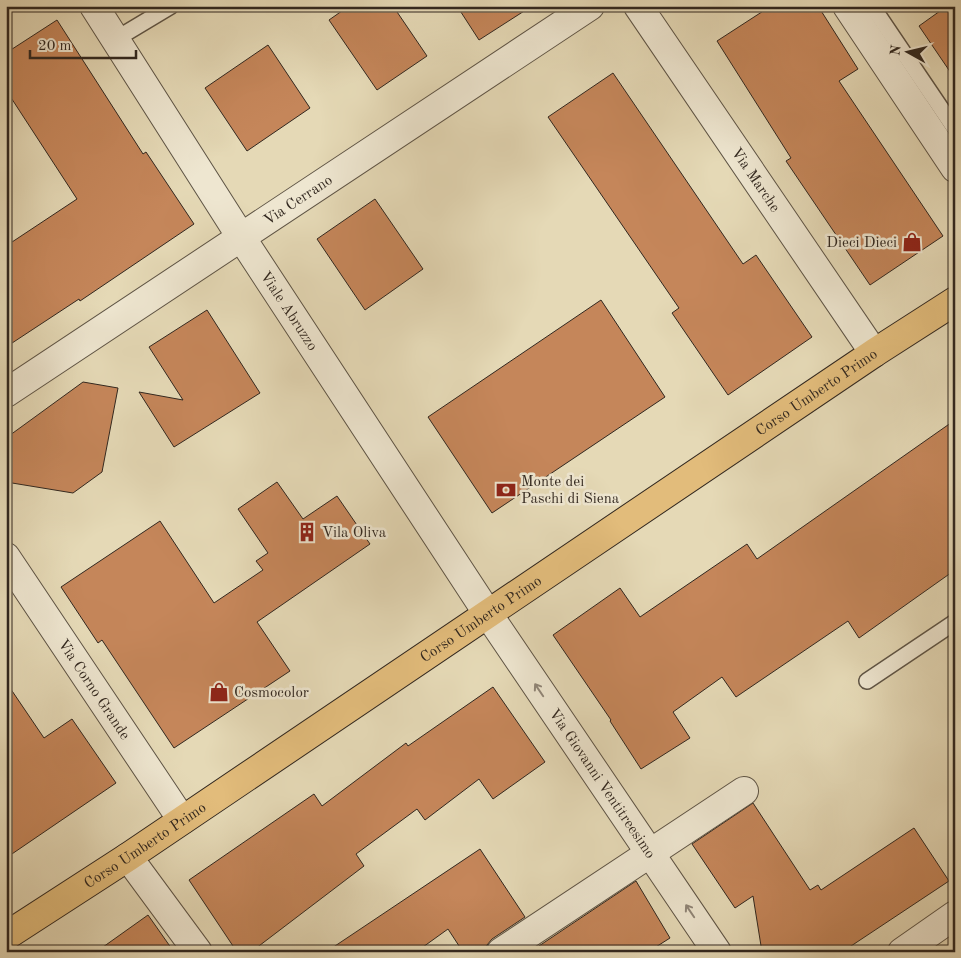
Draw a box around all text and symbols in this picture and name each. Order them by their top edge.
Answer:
scale bar [30,28,136,60]
north arrow [884,28,934,78]
text: 20 m [38,39,72,54]
text: N [888,44,904,57]
street label: Via Marche [728,146,782,216]
street label: Via Cerrano [262,173,336,229]
shop icon: Dieci Dieci [901,231,923,253]
place label: Dieci Dieci [826,236,897,251]
street label: Viale Abruzzo [257,269,319,354]
street label: Corso Umberto Primo [754,347,881,439]
place label: Monte dei Paschi di Siena [521,475,620,507]
bank icon: Monte dei Paschi di Siena [495,479,517,501]
building icon: Vila Oliva [296,521,318,543]
place label: Vila Oliva [322,526,387,541]
street label: Corso Umberto Primo [418,574,545,666]
street label: Via Corno Grande [54,637,132,743]
shop icon: Cosmocolor [208,681,230,703]
one-way arrow [534,684,544,698]
place label: Cosmocolor [234,686,309,701]
street label: Via Giovanni Ventitreesimo [546,707,657,862]
street label: Corso Umberto Primo [82,800,209,892]
one-way arrow [685,905,695,919]

